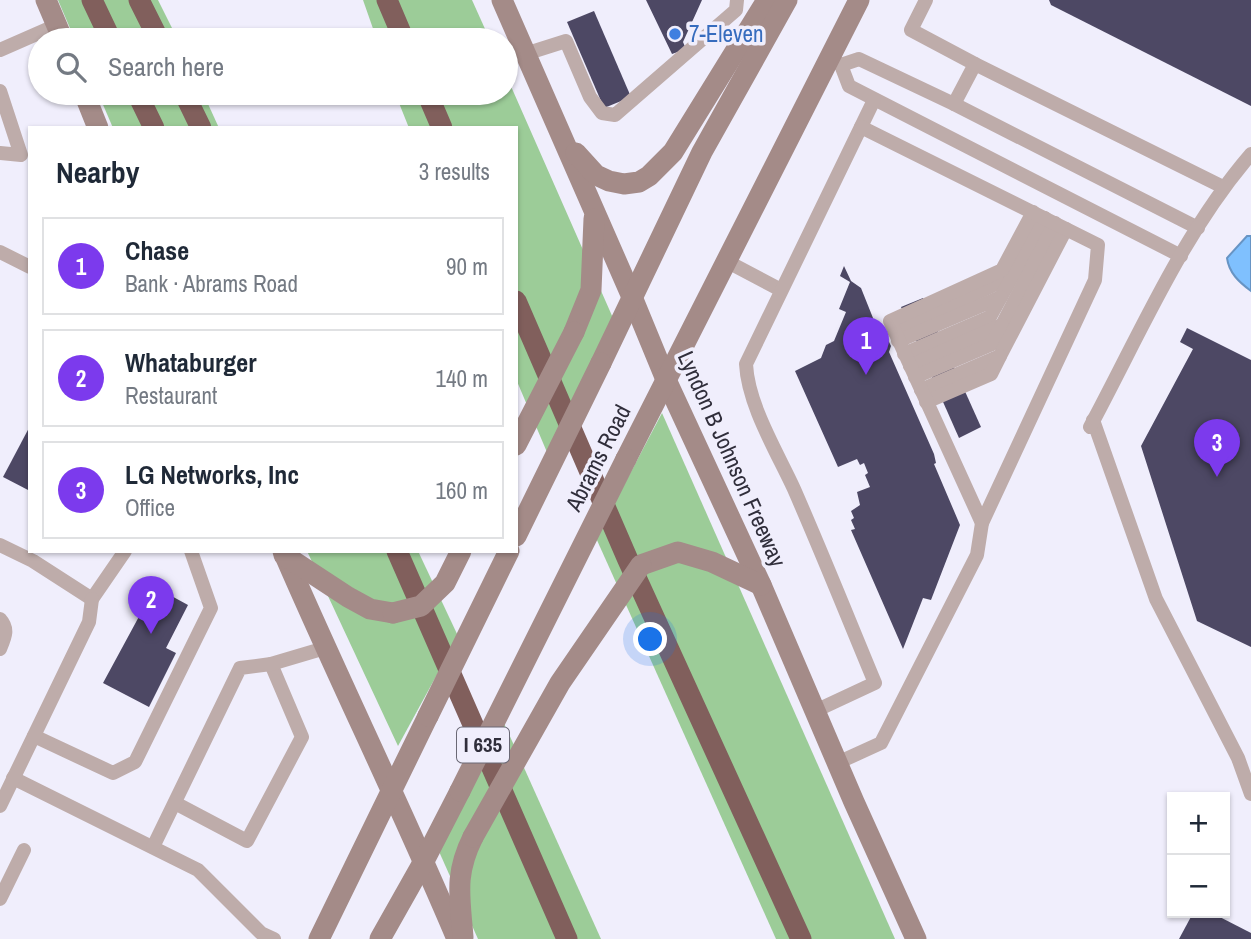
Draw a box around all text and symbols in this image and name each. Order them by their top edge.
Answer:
place label: 7-Eleven [689,18,763,49]
marker: 7-Eleven [667,26,683,42]
search box [28,28,518,105]
icon: search [52,48,90,86]
text: Search here [108,49,224,84]
text: Nearby [56,152,139,192]
text: 3 results [419,156,490,187]
text: Chase [125,233,189,268]
text: 1 [76,251,86,282]
text: 90 m [446,251,488,282]
text: Bank · Abrams Road [125,268,298,299]
pin: 1 [843,317,889,375]
text: Whataburger [125,345,256,380]
street label: Lyndon B Johnson Freeway [671,346,794,572]
text: 2 [76,363,86,394]
text: 140 m [436,363,488,394]
text: Restaurant [125,380,217,411]
street label: Abrams Road [557,399,638,517]
pin: 3 [1194,419,1240,477]
text: LG Networks, Inc [125,457,299,492]
text: 3 [76,475,86,506]
text: 160 m [436,475,488,506]
text: Office [125,492,175,523]
pin: 2 [128,576,174,634]
your location [633,622,667,656]
road number: I 635 [457,728,509,762]
map controls [1167,792,1230,918]
button: + [1167,792,1230,855]
button: − [1167,855,1230,918]

